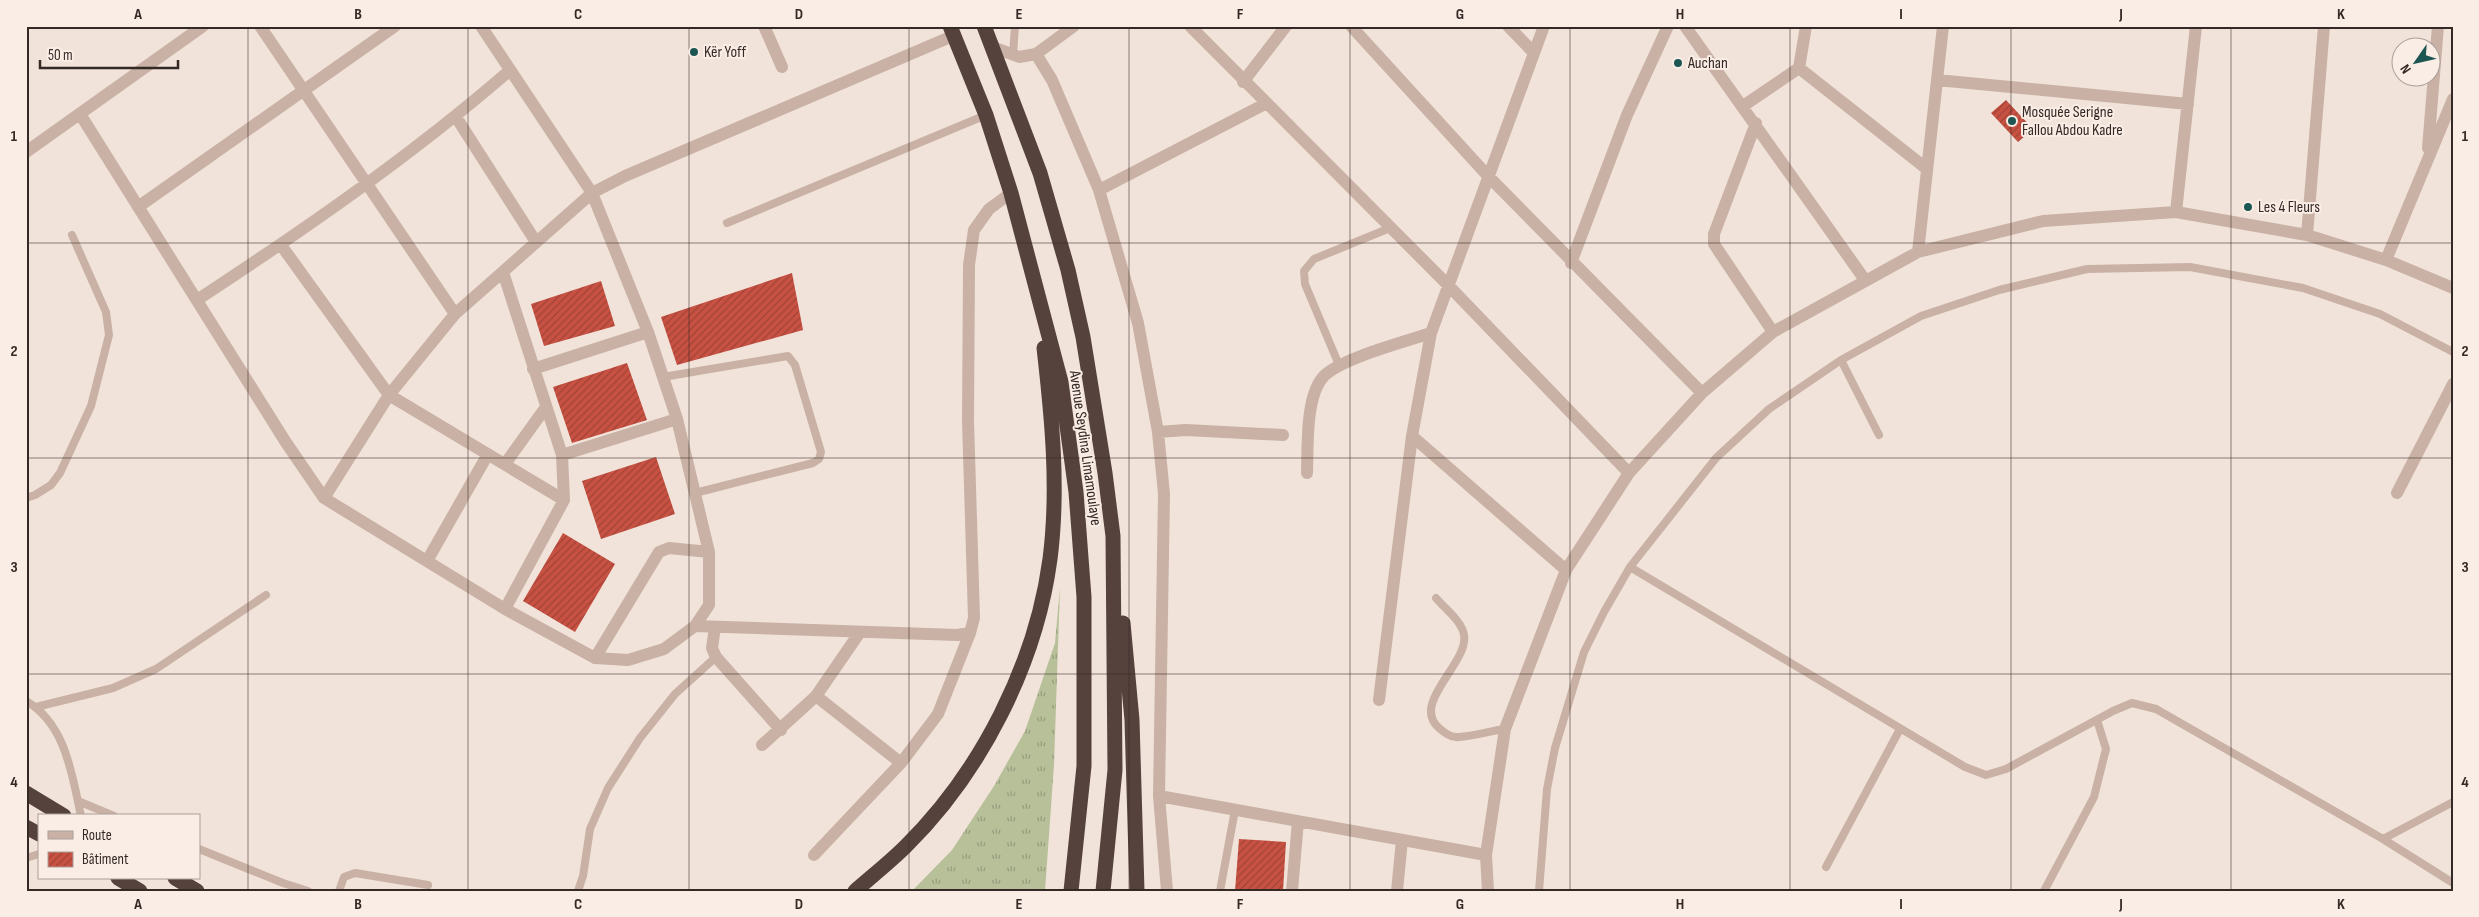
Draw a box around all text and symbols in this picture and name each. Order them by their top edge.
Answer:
text: A [133,5,142,24]
text: B [354,5,362,24]
text: C [574,5,582,24]
text: D [795,5,803,24]
text: E [1016,5,1023,24]
text: F [1237,5,1244,24]
text: G [1456,5,1464,24]
text: H [1676,5,1684,24]
text: I [1899,5,1903,24]
text: J [2118,5,2123,24]
text: K [2337,5,2345,24]
scale bar [40,38,178,70]
north arrow [2392,38,2442,88]
place label: Kër Yoff [704,43,747,62]
text: 50 m [48,46,73,65]
marker: Kër Yoff [688,46,700,58]
place label: Auchan [1687,54,1728,73]
marker: Auchan [1672,57,1684,69]
text: N [2396,61,2415,77]
place label: Mosquée Serigne Fallou Abdou Kadre [2022,103,2123,140]
marker: Mosquée Serigne Fallou Abdou Kadre [2006,115,2018,127]
text: 1 [11,127,18,146]
text: 1 [2462,127,2469,146]
place label: Les 4 Fleurs [2258,198,2320,217]
marker: Les 4 Fleurs [2242,201,2254,213]
text: 2 [10,342,18,361]
text: 2 [2461,342,2469,361]
street label: Avenue Seydina Limamoulaye [1065,368,1105,527]
text: 3 [10,558,18,577]
text: 3 [2461,558,2469,577]
text: 4 [10,773,18,792]
text: 4 [2461,773,2469,792]
legend [38,814,200,880]
text: Route [82,826,112,845]
text: Bâtiment [82,850,129,869]
text: A [133,895,142,914]
text: B [354,895,362,914]
text: C [574,895,582,914]
text: D [795,895,803,914]
text: E [1016,895,1023,914]
text: F [1237,895,1244,914]
text: G [1456,895,1464,914]
text: H [1676,895,1684,914]
text: I [1899,895,1903,914]
text: J [2118,895,2123,914]
text: K [2337,895,2345,914]

